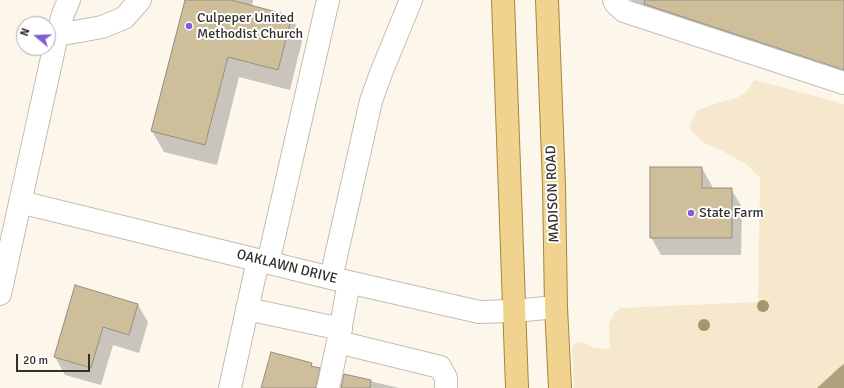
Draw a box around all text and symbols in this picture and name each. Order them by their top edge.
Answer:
place label: Culpeper United Methodist Church [197,10,303,42]
north arrow [16,16,56,56]
marker: Culpeper United Methodist Church [184,21,194,31]
text: N [18,27,33,38]
street label: MADISON ROAD [543,145,563,243]
place label: State Farm [699,205,764,221]
marker: State Farm [686,208,696,218]
street label: OAKLAWN DRIVE [235,246,339,288]
scale bar [18,346,92,372]
text: 20 m [23,353,48,368]

